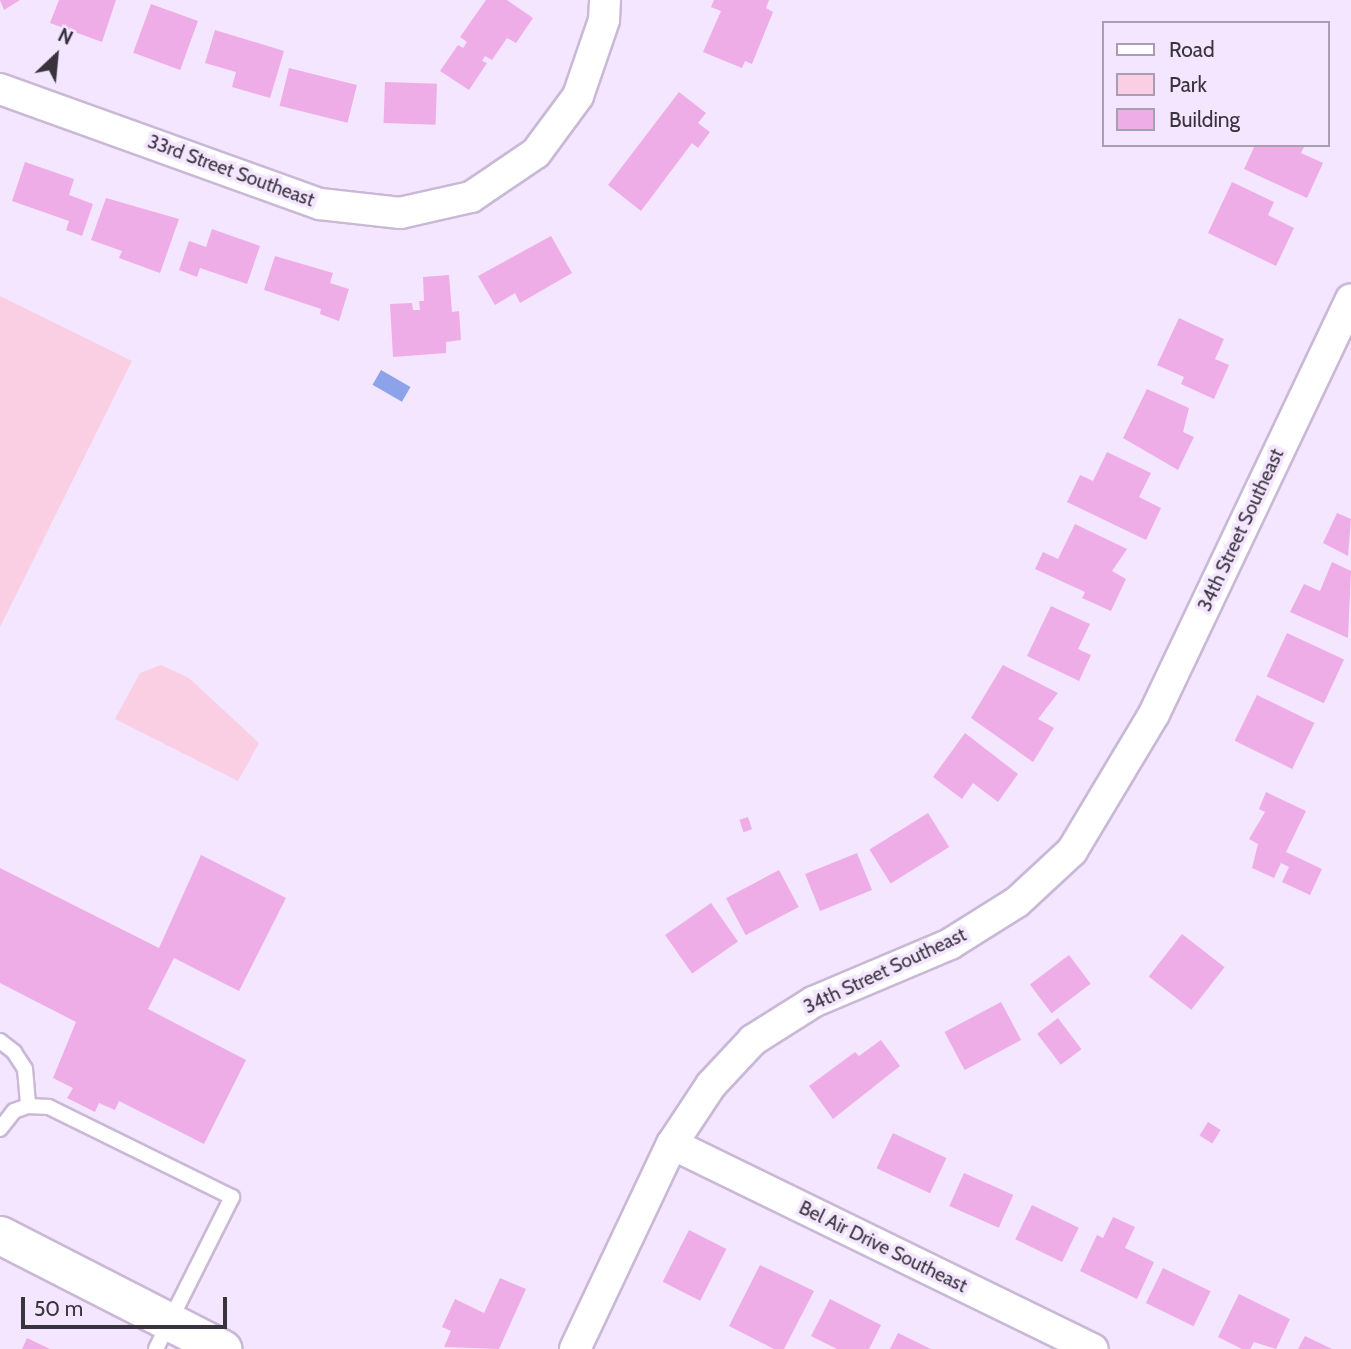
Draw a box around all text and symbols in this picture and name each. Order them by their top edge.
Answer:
north arrow [21,21,91,91]
legend [1102,21,1330,147]
text: N [54,23,77,50]
text: Road [1169,37,1215,62]
text: Park [1169,72,1207,97]
text: Building [1169,107,1240,132]
street label: 33rd Street Southeast [145,130,317,212]
street label: 34th Street Southeast [1193,445,1289,615]
street label: 34th Street Southeast [800,923,970,1019]
street label: Bel Air Drive Southeast [795,1196,971,1298]
scale bar [24,1282,231,1326]
text: 50 m [34,1296,83,1321]

